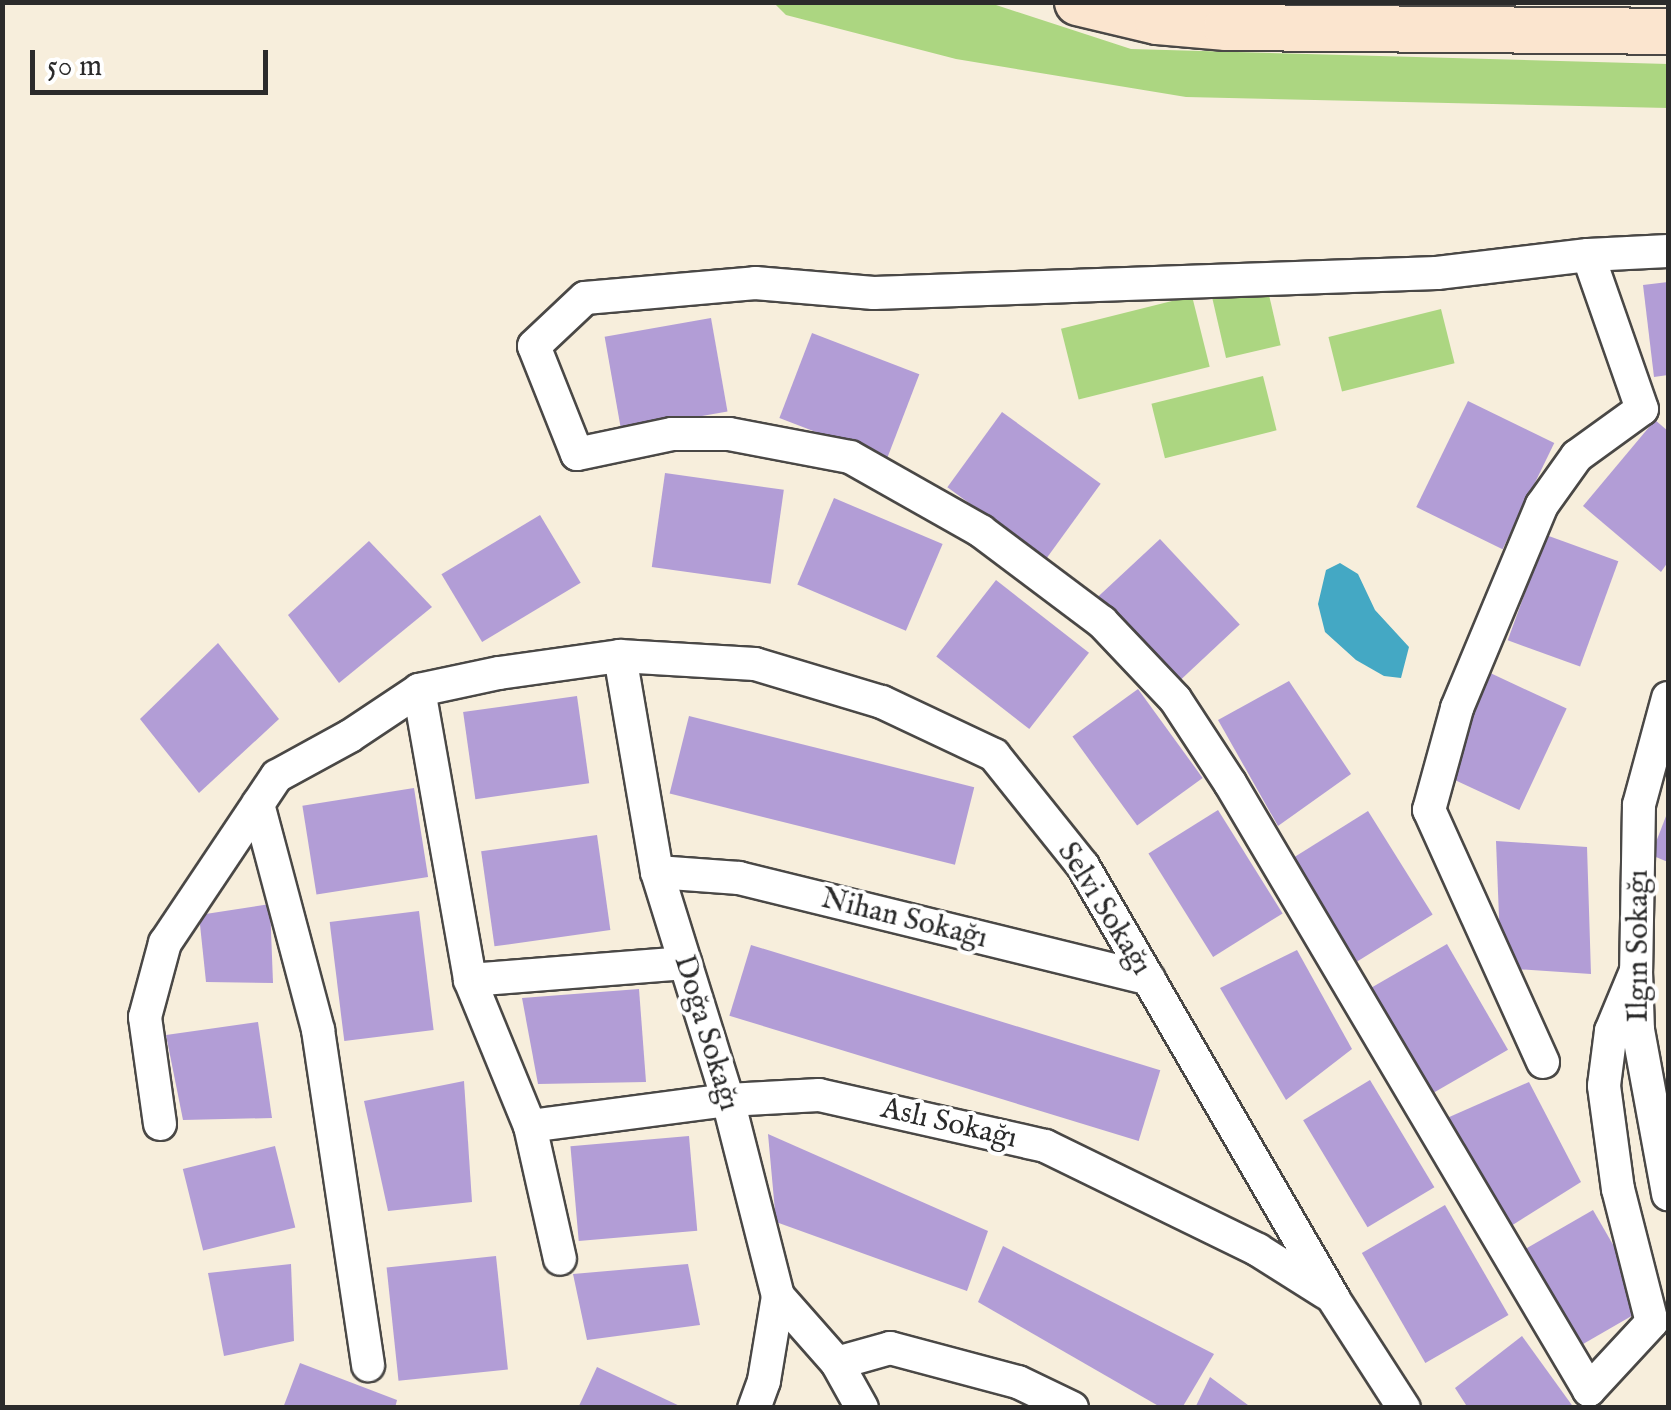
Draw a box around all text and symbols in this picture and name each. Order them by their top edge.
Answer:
scale bar [35,30,272,92]
text: 50 m [47,48,102,86]
street label: Selvi Sokağı [1049,836,1159,982]
street label: Ilgın Sokağı [1621,870,1657,1022]
street label: Nihan Sokağı [817,881,991,957]
street label: Doğa Sokağı [665,951,747,1115]
street label: Aslı Sokağı [878,1091,1020,1157]

